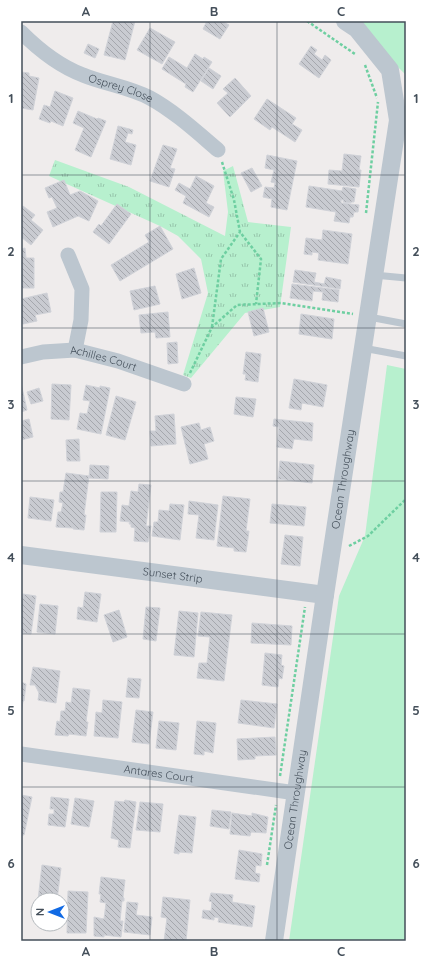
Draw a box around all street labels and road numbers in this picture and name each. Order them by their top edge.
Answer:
street label: Osprey Close [87,71,156,105]
street label: Achilles Court [70,343,139,374]
street label: Ocean Throughway [328,428,357,530]
street label: Sunset Strip [142,564,204,586]
street label: Ocean Throughway [281,749,309,850]
street label: Antares Court [123,762,195,785]

